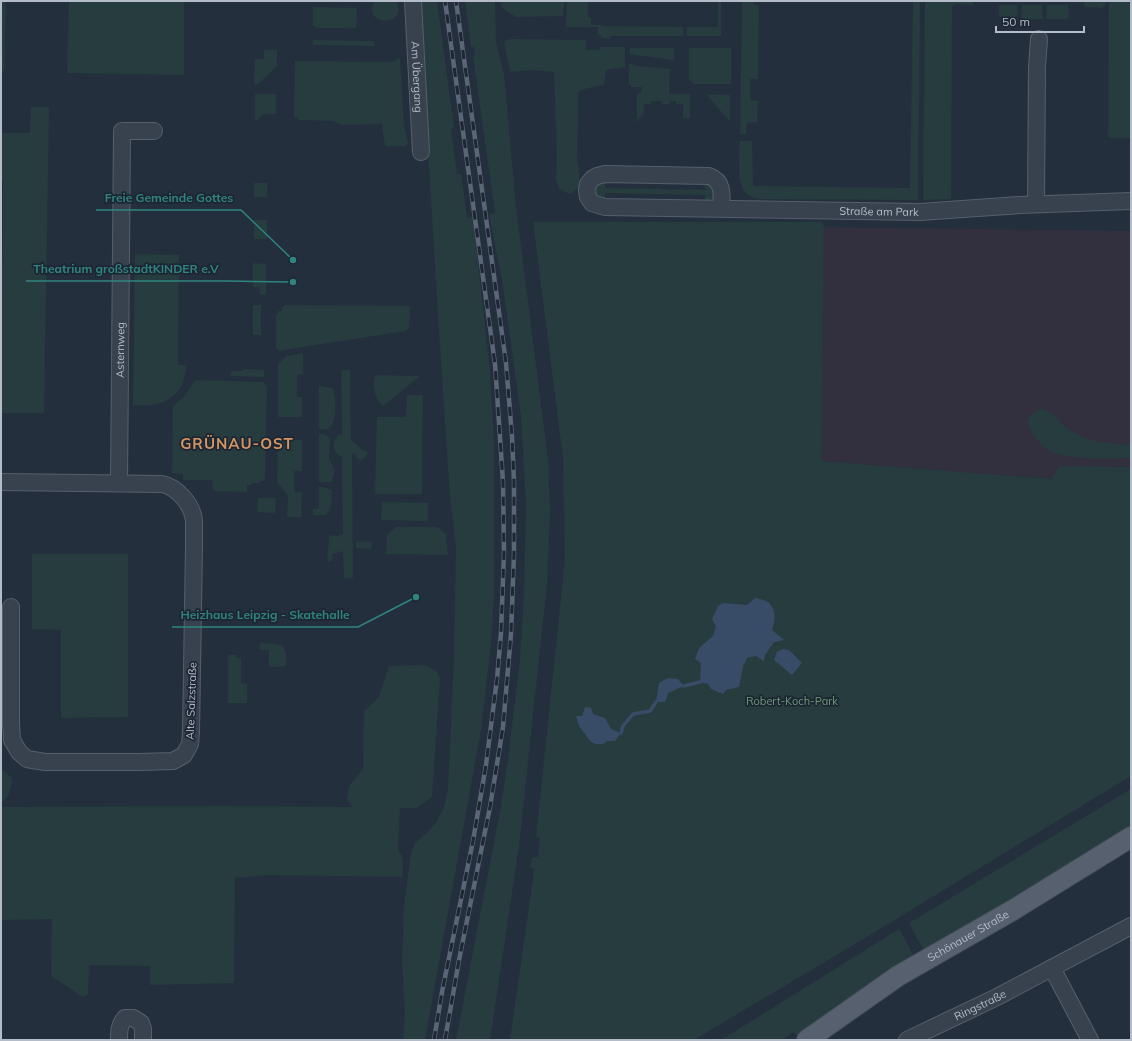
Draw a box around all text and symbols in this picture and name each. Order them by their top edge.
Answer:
scale bar [996,8,1084,34]
text: 50 m [1002,14,1030,29]
street label: Am Übergang [408,41,426,113]
callout: Freie Gemeinde Gottes [96,186,241,210]
text: Freie Gemeinde Gottes [105,190,233,205]
street label: Straße am Park [839,204,919,219]
callout: Theatrium großstadtKINDER e.V [26,257,227,281]
text: Theatrium großstadtKINDER e.V [33,261,219,276]
street label: Asternweg [113,322,127,378]
district label: GRÜNAU-OST [180,434,294,453]
callout: Heizhaus Leipzig - Skatehalle [172,603,358,627]
text: Heizhaus Leipzig - Skatehalle [180,607,350,622]
street label: Alte Salzstraße [183,662,199,740]
park label: Robert-Koch-Park [746,694,838,708]
street label: Schönauer Straße [925,907,1011,965]
street label: Ringstraße [952,986,1009,1023]

